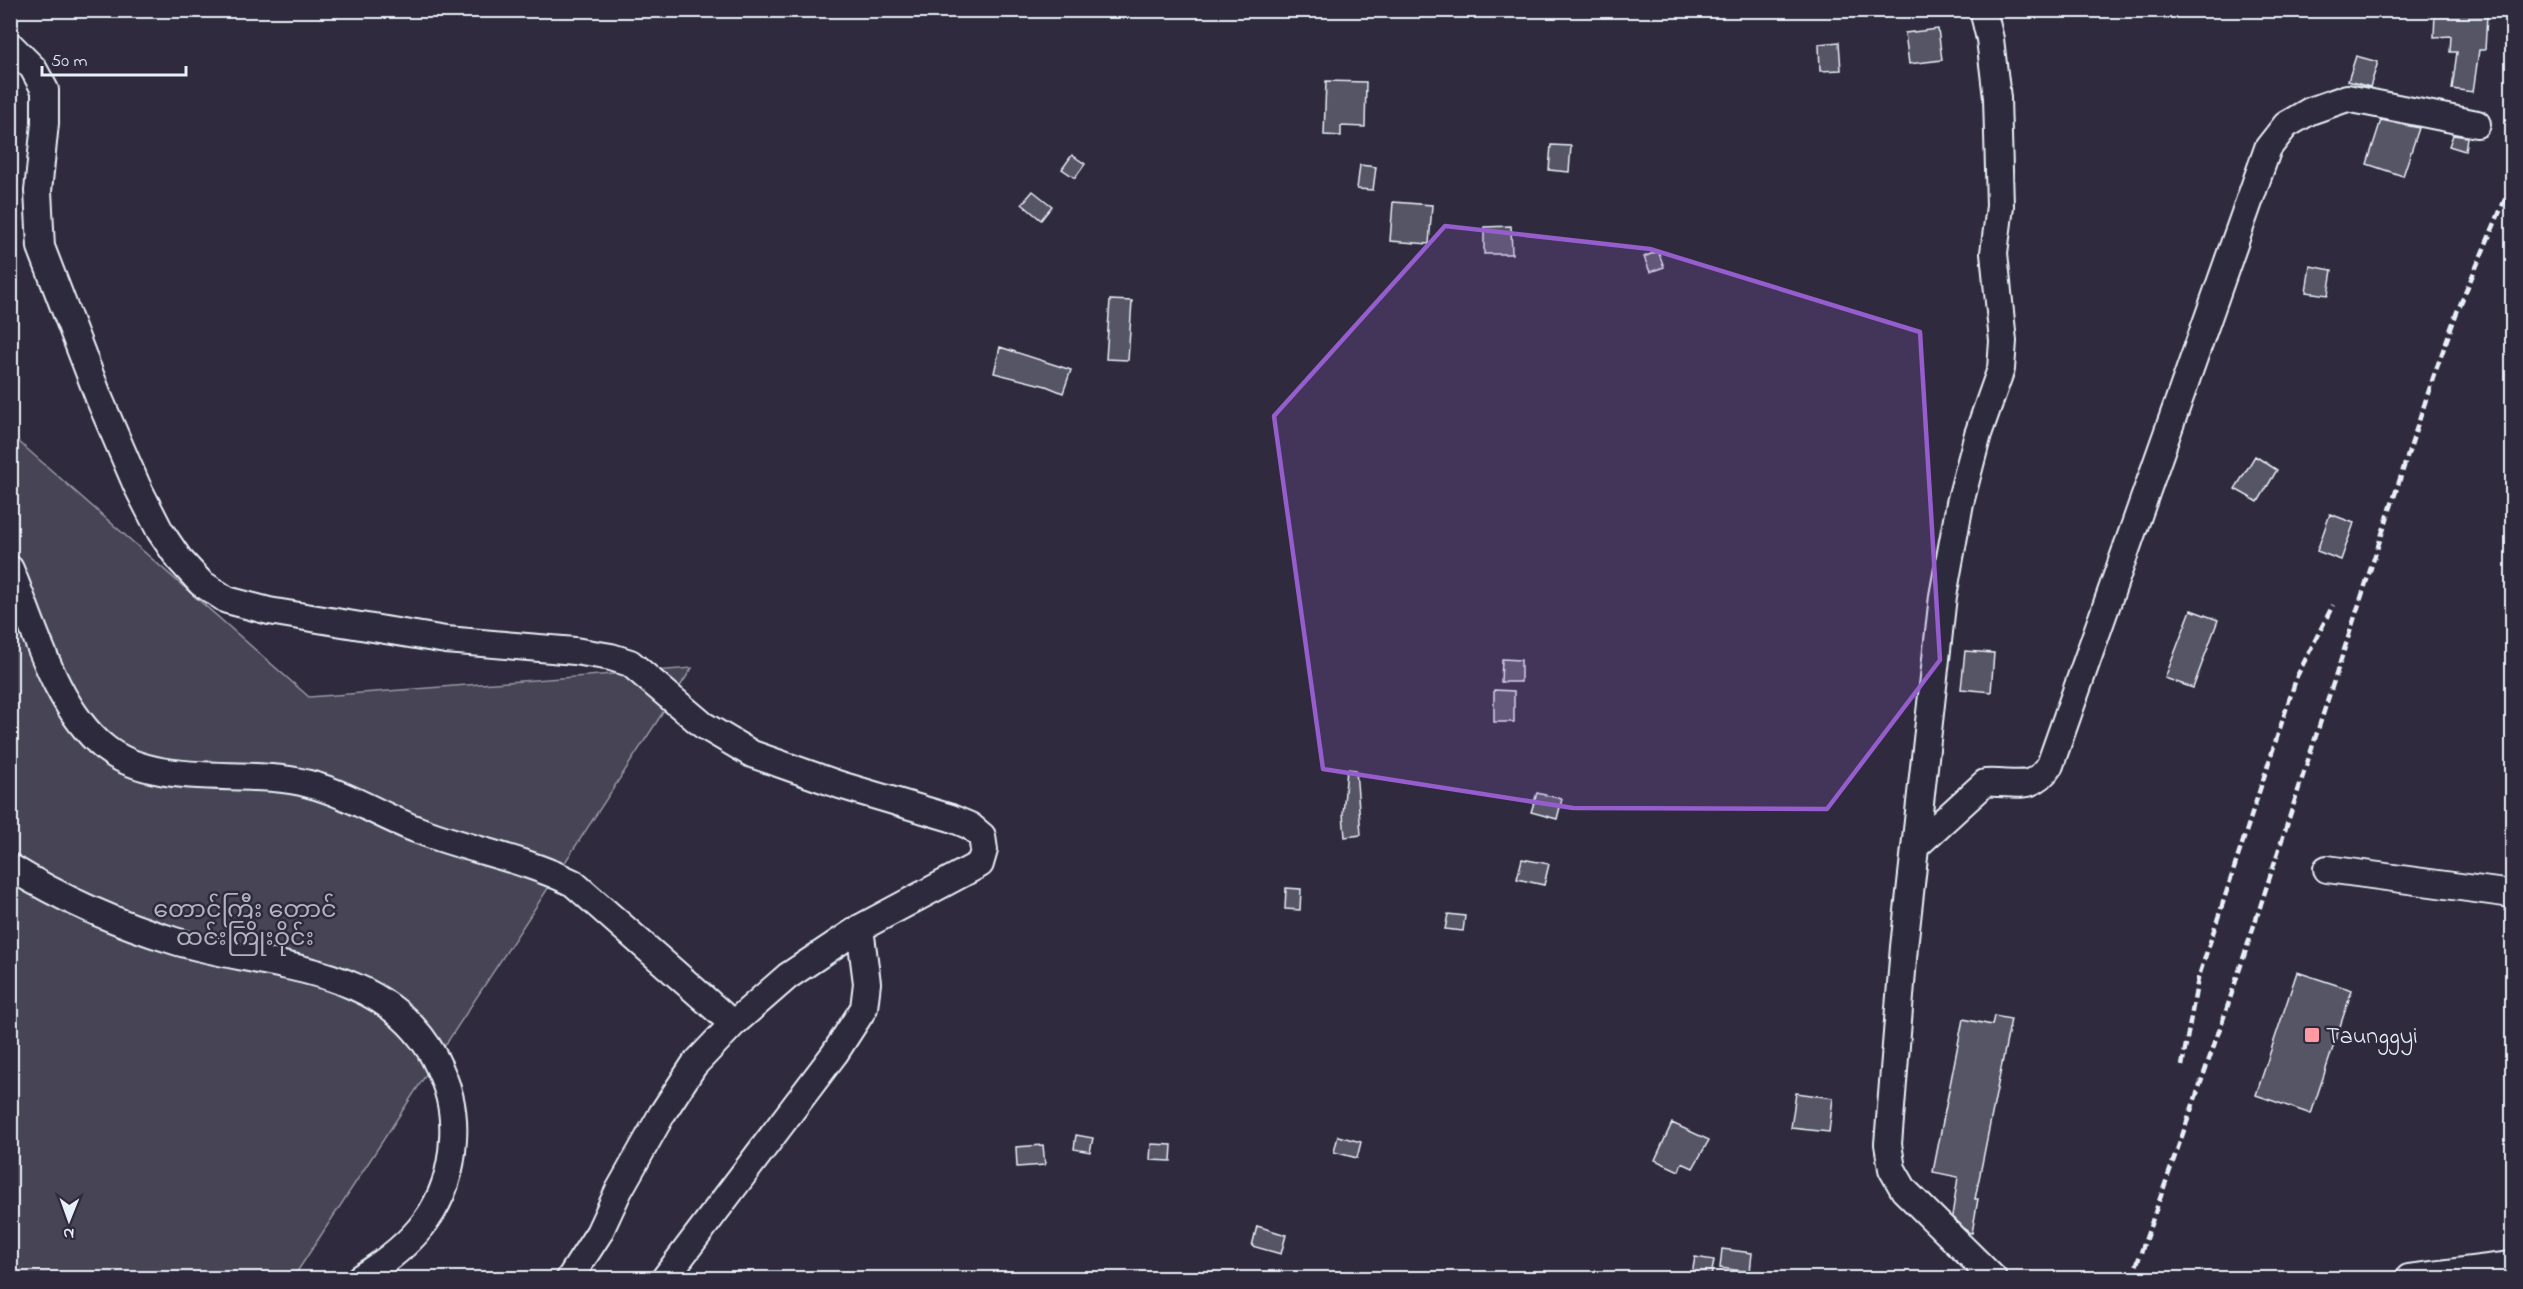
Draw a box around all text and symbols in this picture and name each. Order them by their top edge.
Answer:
scale bar [42,39,186,77]
text: 50 m [51,49,88,75]
park label: တောင်ကြီး တောင် ထင်းကြိုးဝိုင်း [153,893,337,957]
place label: Taunggyi [2326,1020,2417,1056]
marker: Taunggyi [2303,1026,2321,1044]
north arrow [39,1190,99,1250]
text: N [63,1221,74,1245]

